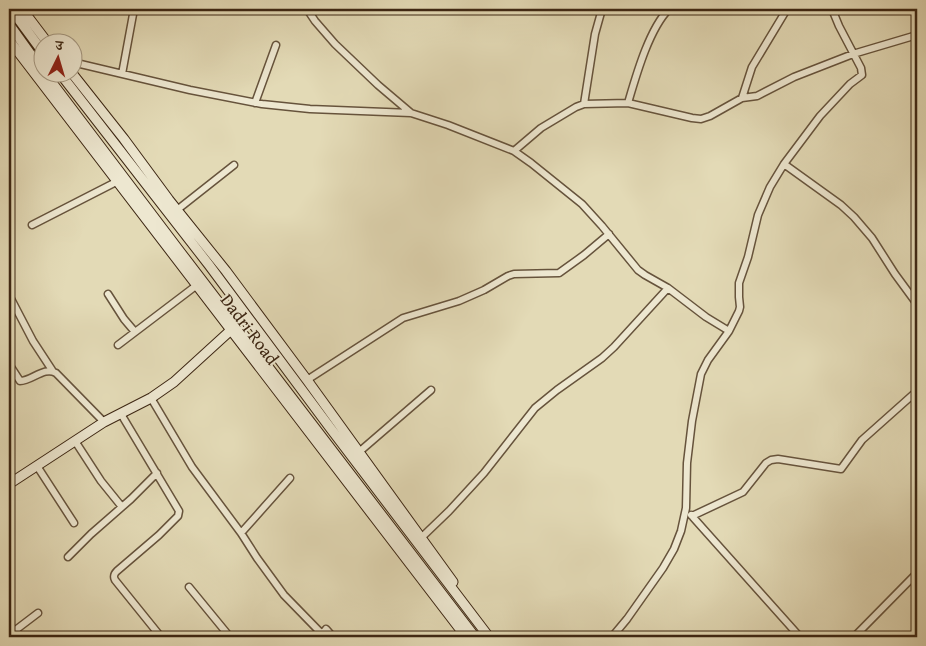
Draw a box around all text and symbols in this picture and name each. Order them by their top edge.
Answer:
north arrow [32,32,82,82]
text: उ [54,35,64,55]
street label: Dadri Road [214,288,286,371]

